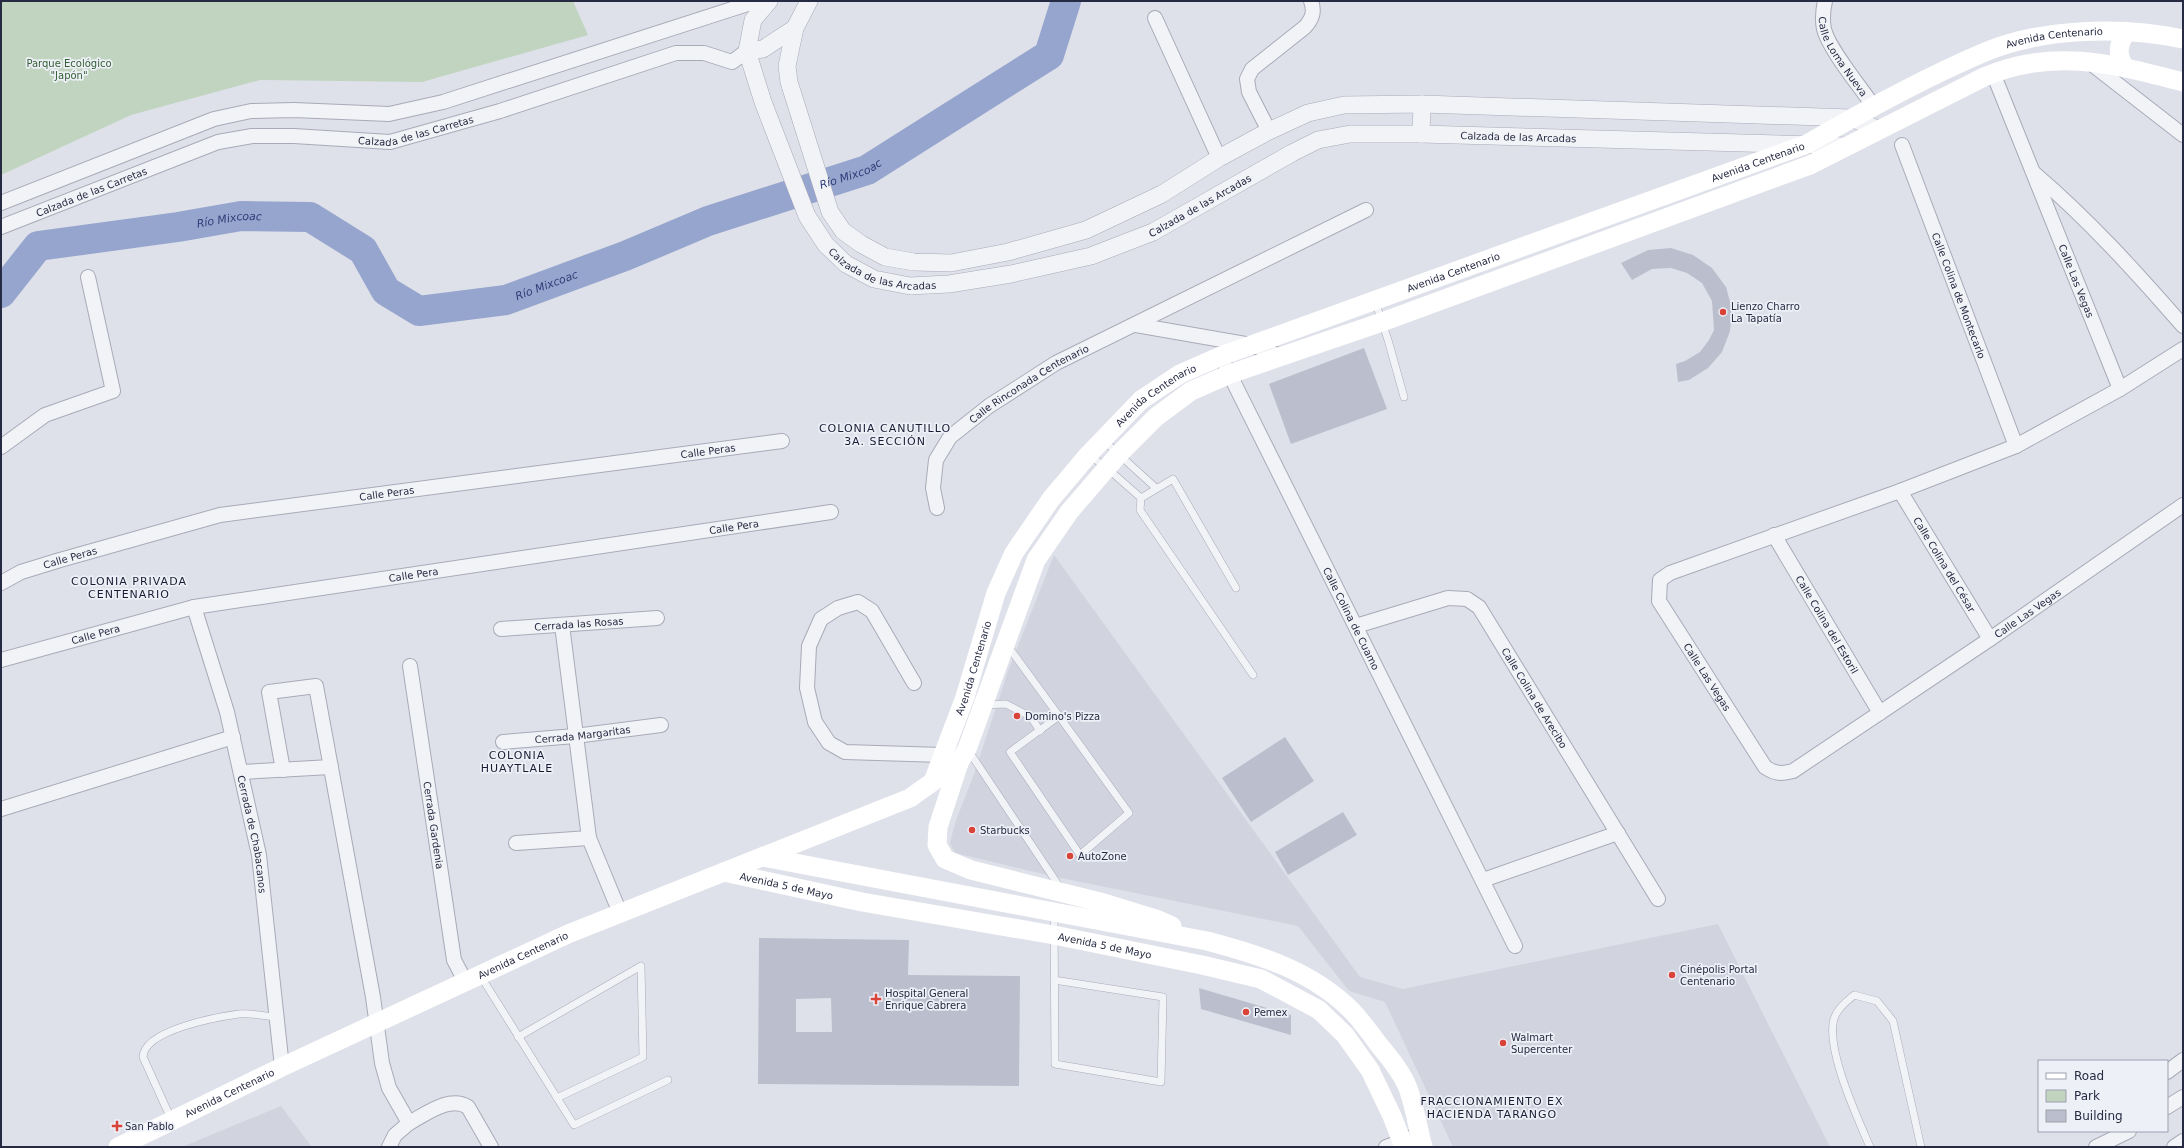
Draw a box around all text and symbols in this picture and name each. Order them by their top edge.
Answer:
street label: Calle Loma Nueva [1817,16,1870,98]
street label: Avenida Centenario [2004,26,2103,50]
park label: Parque Ecológico "Japón" [26,58,112,81]
street label: Calzada de las Carretas [358,113,475,148]
street label: Calzada de las Arcadas [1460,130,1577,144]
street label: Avenida Centenario [1710,140,1806,184]
water label: Río Mixcoac [818,156,884,191]
street label: Calzada de las Carretas [34,165,148,218]
street label: Calzada de las Arcadas [1147,172,1253,239]
water label: Río Mixcoac [196,209,262,230]
street label: Calle Colina de Montecarlo [1930,231,1988,360]
street label: Calle Las Vegas [2057,243,2096,319]
street label: Calzada de las Arcadas [827,245,937,292]
street label: Avenida Centenario [1405,250,1501,294]
water label: Río Mixcoac [513,268,580,302]
place label: Lienzo Charro La Tapatía [1731,301,1800,324]
marker: Lienzo Charro La Tapatía [1718,307,1728,317]
street label: Calle Rinconada Centenario [967,342,1090,425]
street label: Avenida Centenario [1113,362,1198,429]
district label: COLONIA CANUTILLO 3A. SECCIÓN [819,422,951,448]
street label: Calle Peras [680,442,736,460]
street label: Calle Peras [359,484,415,502]
street label: Calle Colina del César [1912,515,1978,615]
street label: Calle Pera [708,517,759,536]
street label: Calle Peras [42,544,98,570]
street label: Calle Pera [388,565,439,583]
street label: Calle Colina de Cuamo [1321,565,1382,672]
street label: Calle Colina del Estoril [1794,573,1861,675]
district label: COLONIA PRIVADA CENTENARIO [71,575,187,601]
street label: Calle Las Vegas [1992,586,2063,640]
street label: Cerrada las Rosas [534,615,624,632]
street label: Avenida Centenario [953,619,993,717]
street label: Calle Pera [70,622,121,646]
street label: Calle Las Vegas [1682,641,1733,713]
street label: Calle Colina de Arecibo [1500,645,1570,750]
marker: Domino's Pizza [1012,711,1022,721]
place label: Domino's Pizza [1025,711,1100,722]
street label: Cerrada Margaritas [534,723,631,745]
district label: COLONIA HUAYTLALE [481,749,553,775]
street label: Cerrada de Chabacanos [236,774,269,894]
street label: Cerrada Gardenia [422,781,446,870]
marker: Starbucks [967,825,977,835]
place label: Starbucks [980,825,1030,836]
marker: AutoZone [1065,851,1075,861]
place label: AutoZone [1078,851,1127,862]
street label: Avenida 5 de Mayo [739,870,834,901]
street label: Avenida Centenario [476,929,570,981]
street label: Avenida 5 de Mayo [1057,930,1153,960]
place label: Cinépolis Portal Centenario [1680,964,1757,987]
marker: Cinépolis Portal Centenario [1667,970,1677,980]
place label: Hospital General Enrique Cabrera [885,988,968,1011]
marker: Hospital General Enrique Cabrera [870,993,882,1005]
marker: Pemex [1241,1007,1251,1017]
place label: Pemex [1254,1007,1288,1018]
place label: Walmart Supercenter [1511,1032,1573,1055]
marker: Walmart Supercenter [1498,1038,1508,1048]
legend [2038,1060,2168,1132]
street label: Avenida Centenario [183,1066,276,1119]
text: Road [2074,1069,2104,1083]
text: Park [2074,1089,2100,1103]
district label: FRACCIONAMIENTO EX HACIENDA TARANGO [1420,1095,1564,1121]
text: Building [2074,1109,2123,1123]
marker: San Pablo [112,1121,122,1131]
place label: San Pablo [125,1121,174,1132]

